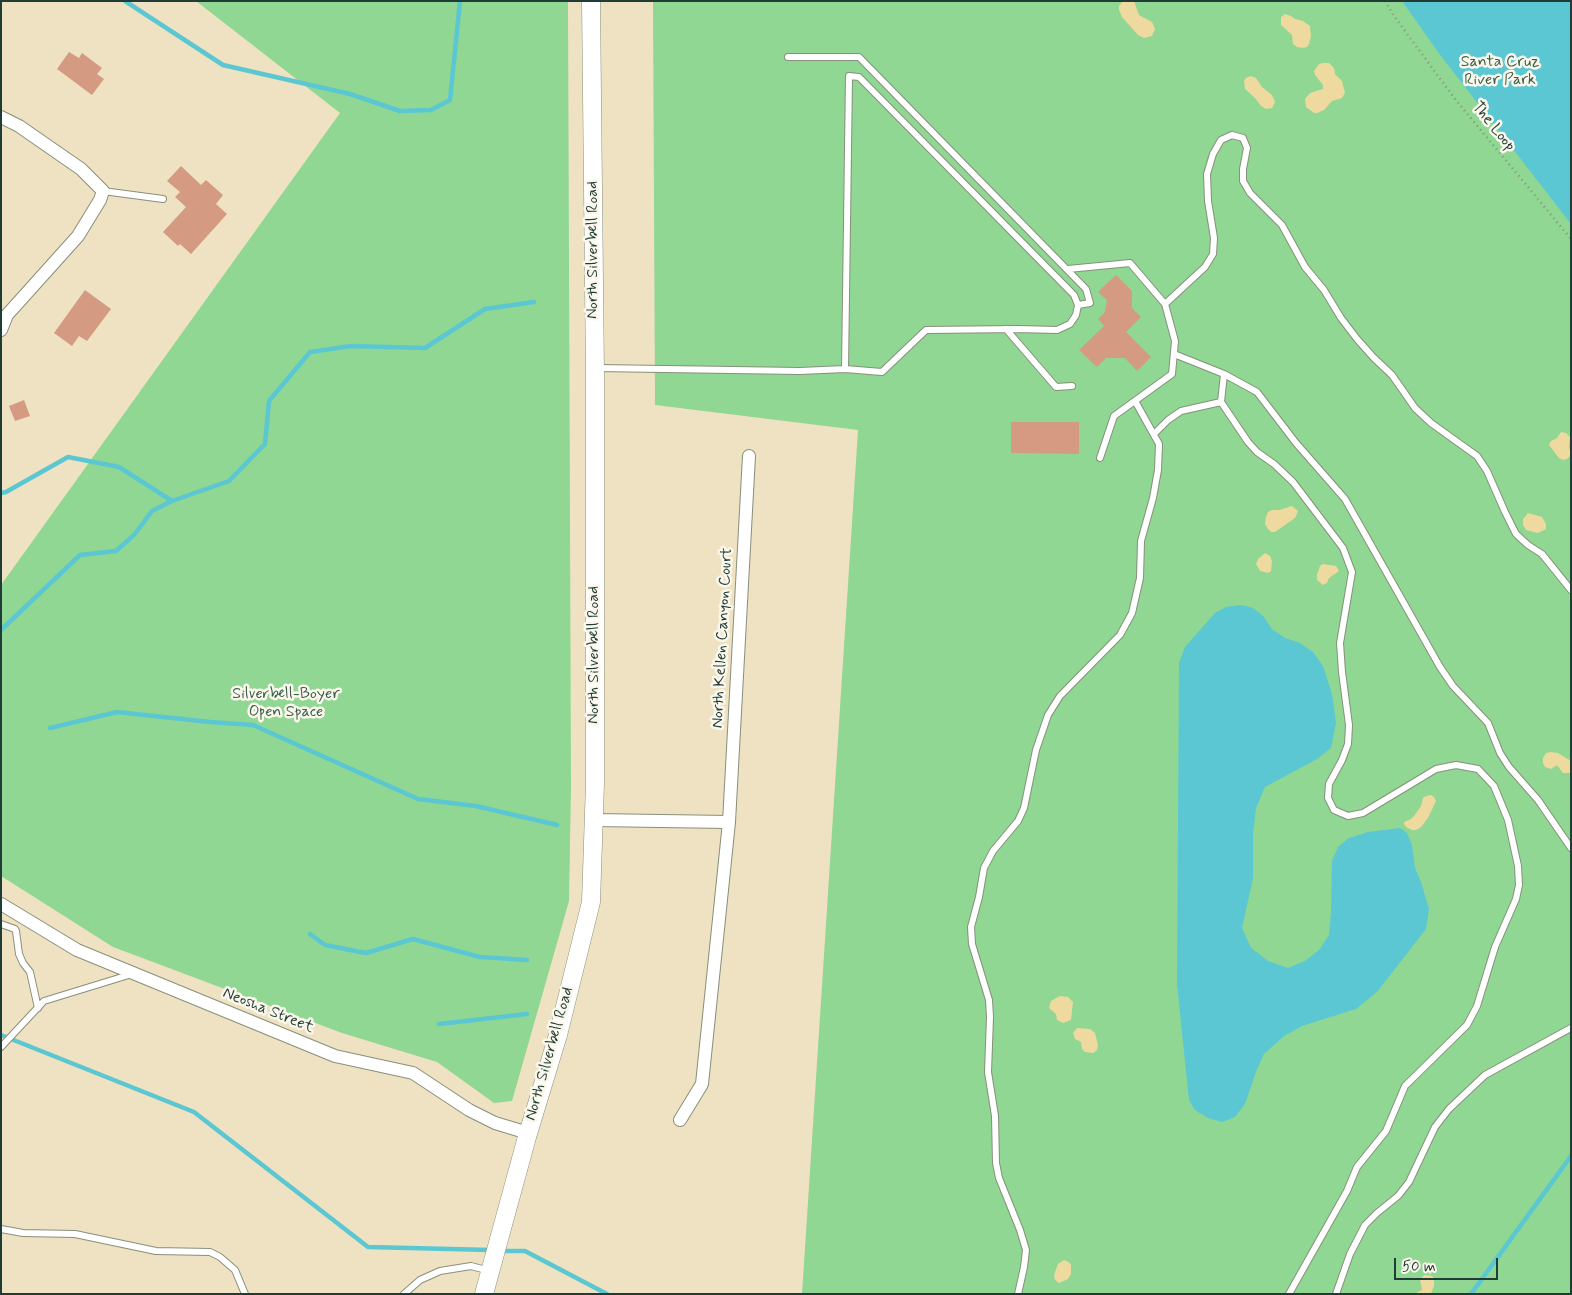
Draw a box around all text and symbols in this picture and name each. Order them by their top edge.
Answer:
park label: Santa Cruz River Park [1461,53,1539,91]
street label: The Loop [1467,98,1519,156]
street label: North Silverbell Road [584,181,604,319]
street label: North Kellen Canyon Court [709,547,737,729]
street label: North Silverbell Road [585,586,605,724]
park label: Silverbell-Boyer Open Space [232,685,340,723]
street label: Neosha Street [220,984,316,1038]
street label: North Silverbell Road [522,985,578,1123]
scale bar [1397,1248,1501,1280]
text: 50 m [1402,1257,1436,1277]

